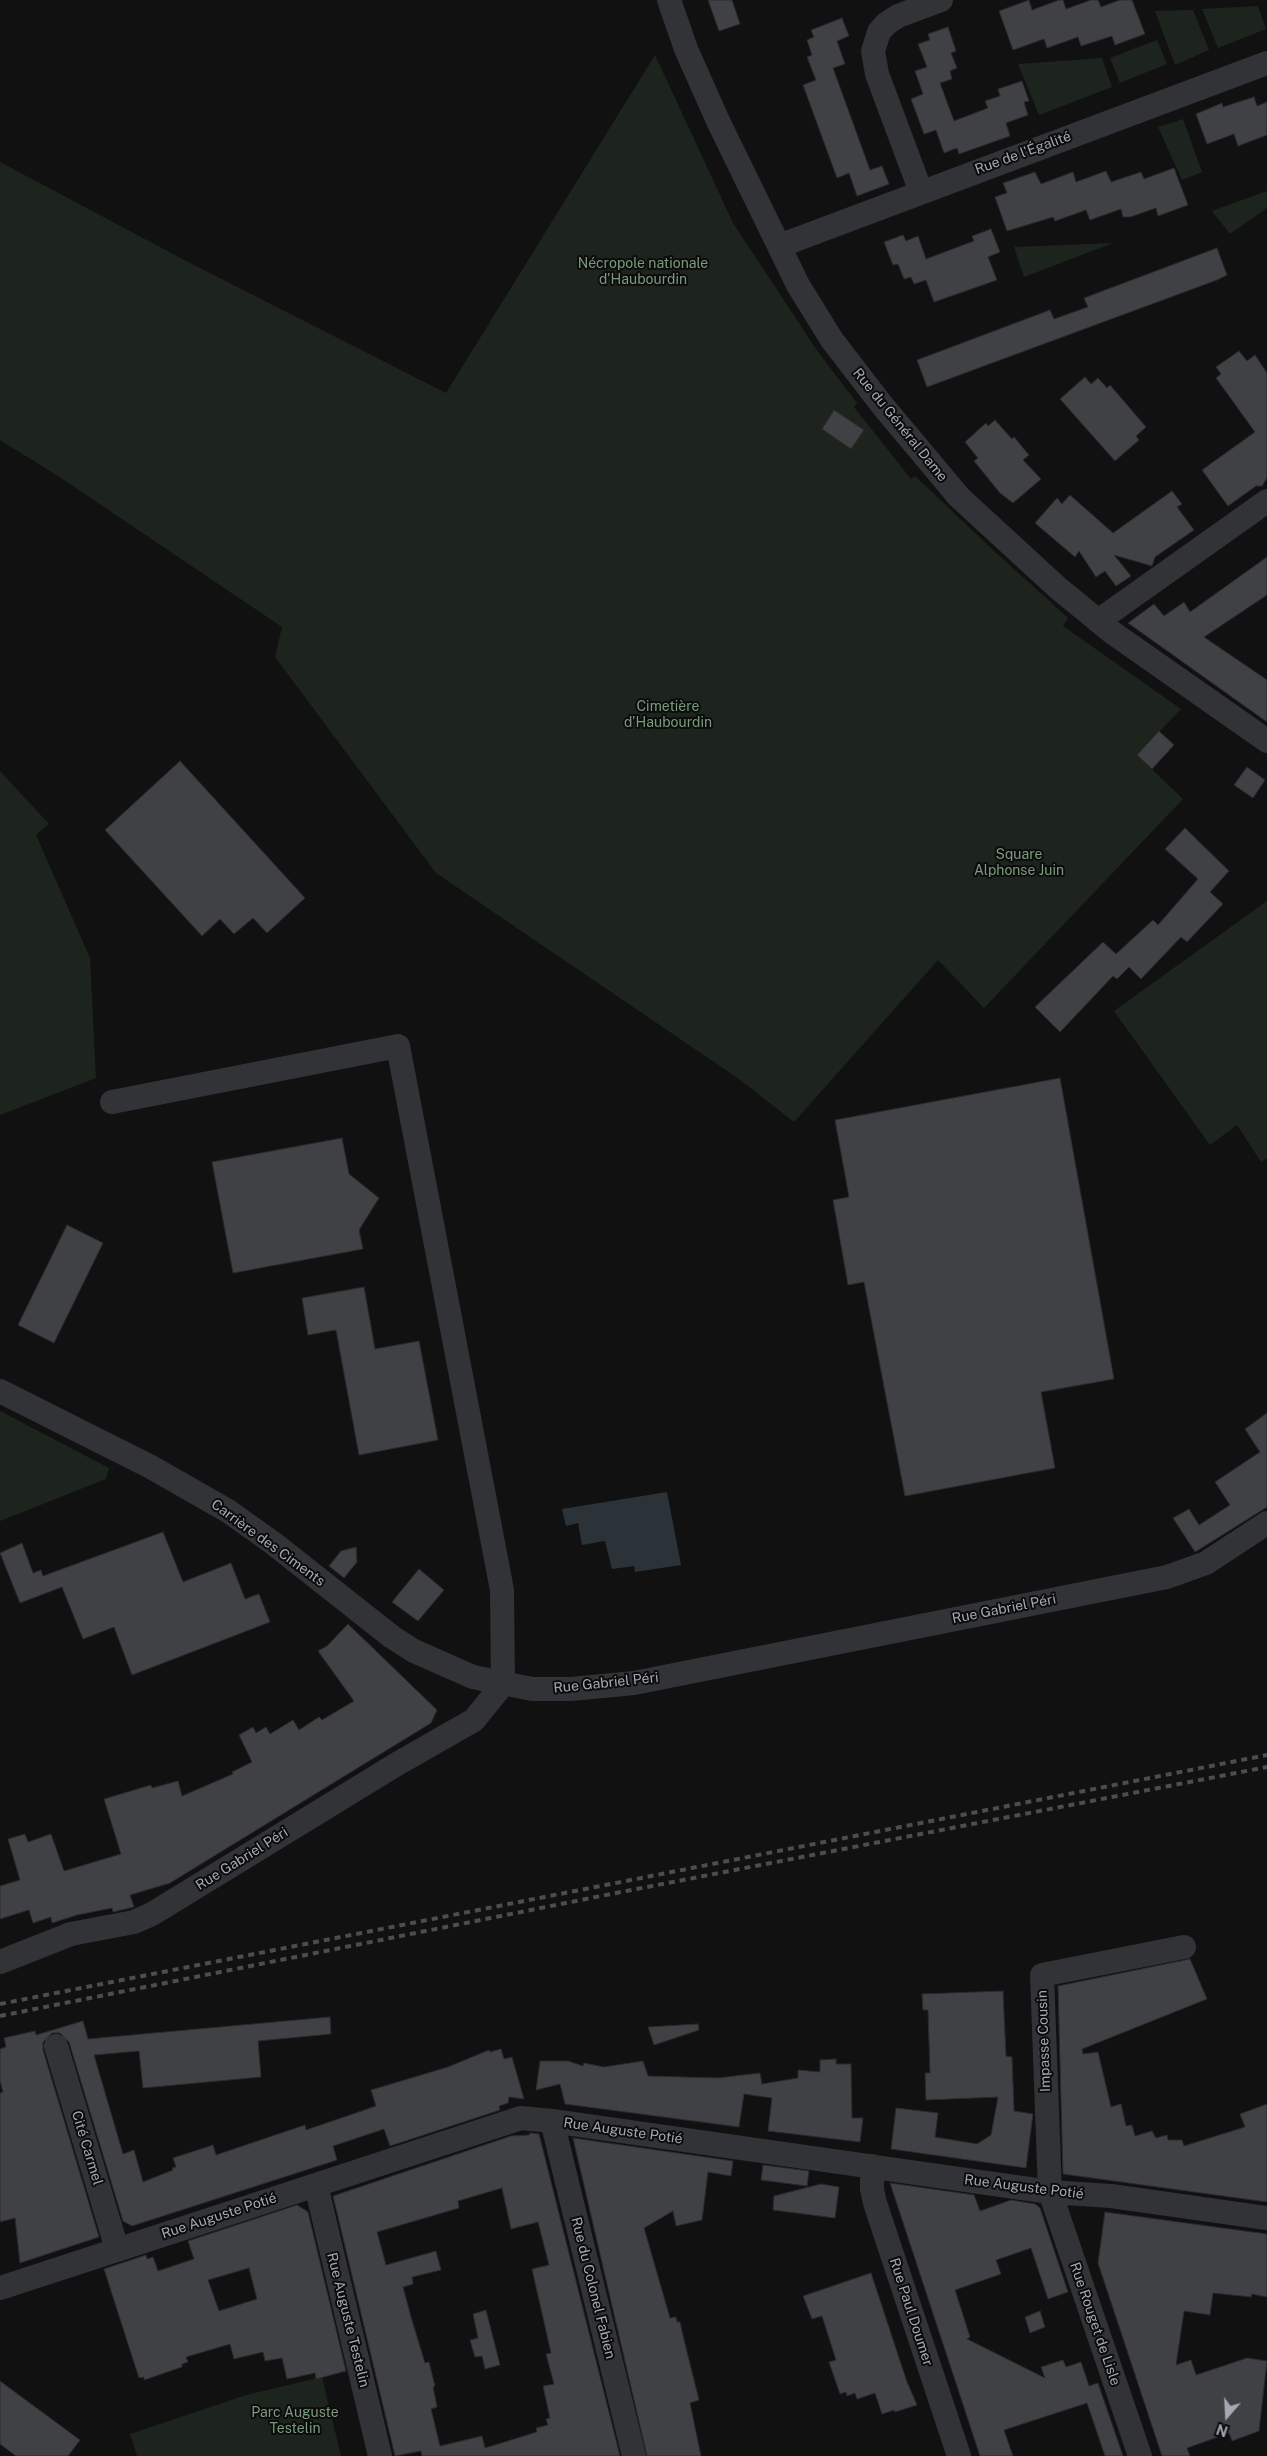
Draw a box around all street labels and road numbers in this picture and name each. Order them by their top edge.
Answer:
street label: Rue de l'Égalité [973,128,1073,178]
street label: Rue du Général Dame [849,365,951,485]
street label: Carrière des Ciments [208,1496,328,1590]
street label: Rue Gabriel Péri [951,1591,1057,1627]
street label: Rue Gabriel Péri [553,1669,659,1697]
street label: Rue Gabriel Péri [193,1824,291,1894]
street label: Impasse Cousin [1034,1990,1054,2092]
street label: Cité Carmel [68,2109,106,2187]
street label: Rue Auguste Potié [562,2114,684,2148]
street label: Rue Auguste Potié [963,2171,1085,2203]
street label: Rue Auguste Potié [159,2189,279,2243]
street label: Rue du Colonel Fabien [567,2215,619,2361]
street label: Rue Auguste Testelin [323,2251,373,2389]
street label: Rue Paul Doumer [886,2256,936,2368]
street label: Rue Rouget de Lisle [1066,2260,1124,2388]

